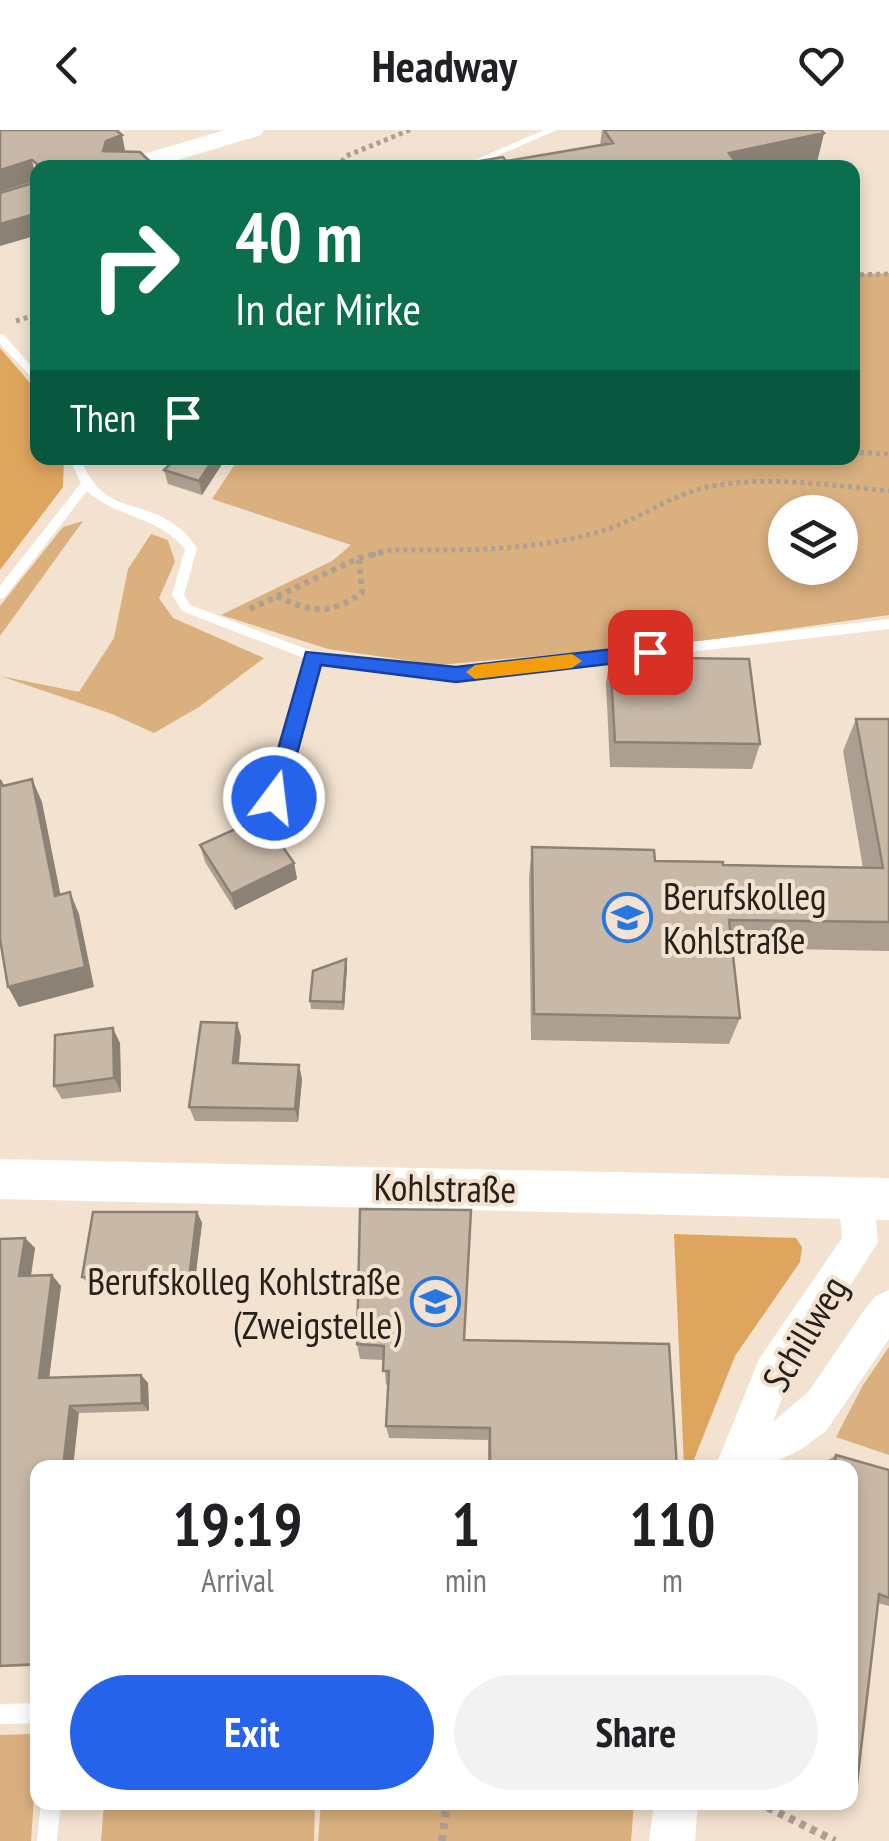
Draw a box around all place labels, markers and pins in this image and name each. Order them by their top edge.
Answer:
pin [608,610,693,695]
place label: Berufskolleg Kohlstraße [663,871,826,964]
school or university icon: Berufskolleg Kohlstraße [602,891,654,943]
place label: Berufskolleg Kohlstraße (Zweigstelle) [87,1256,401,1349]
school or university icon: Berufskolleg Kohlstraße (Zweigstelle) [410,1276,462,1328]

